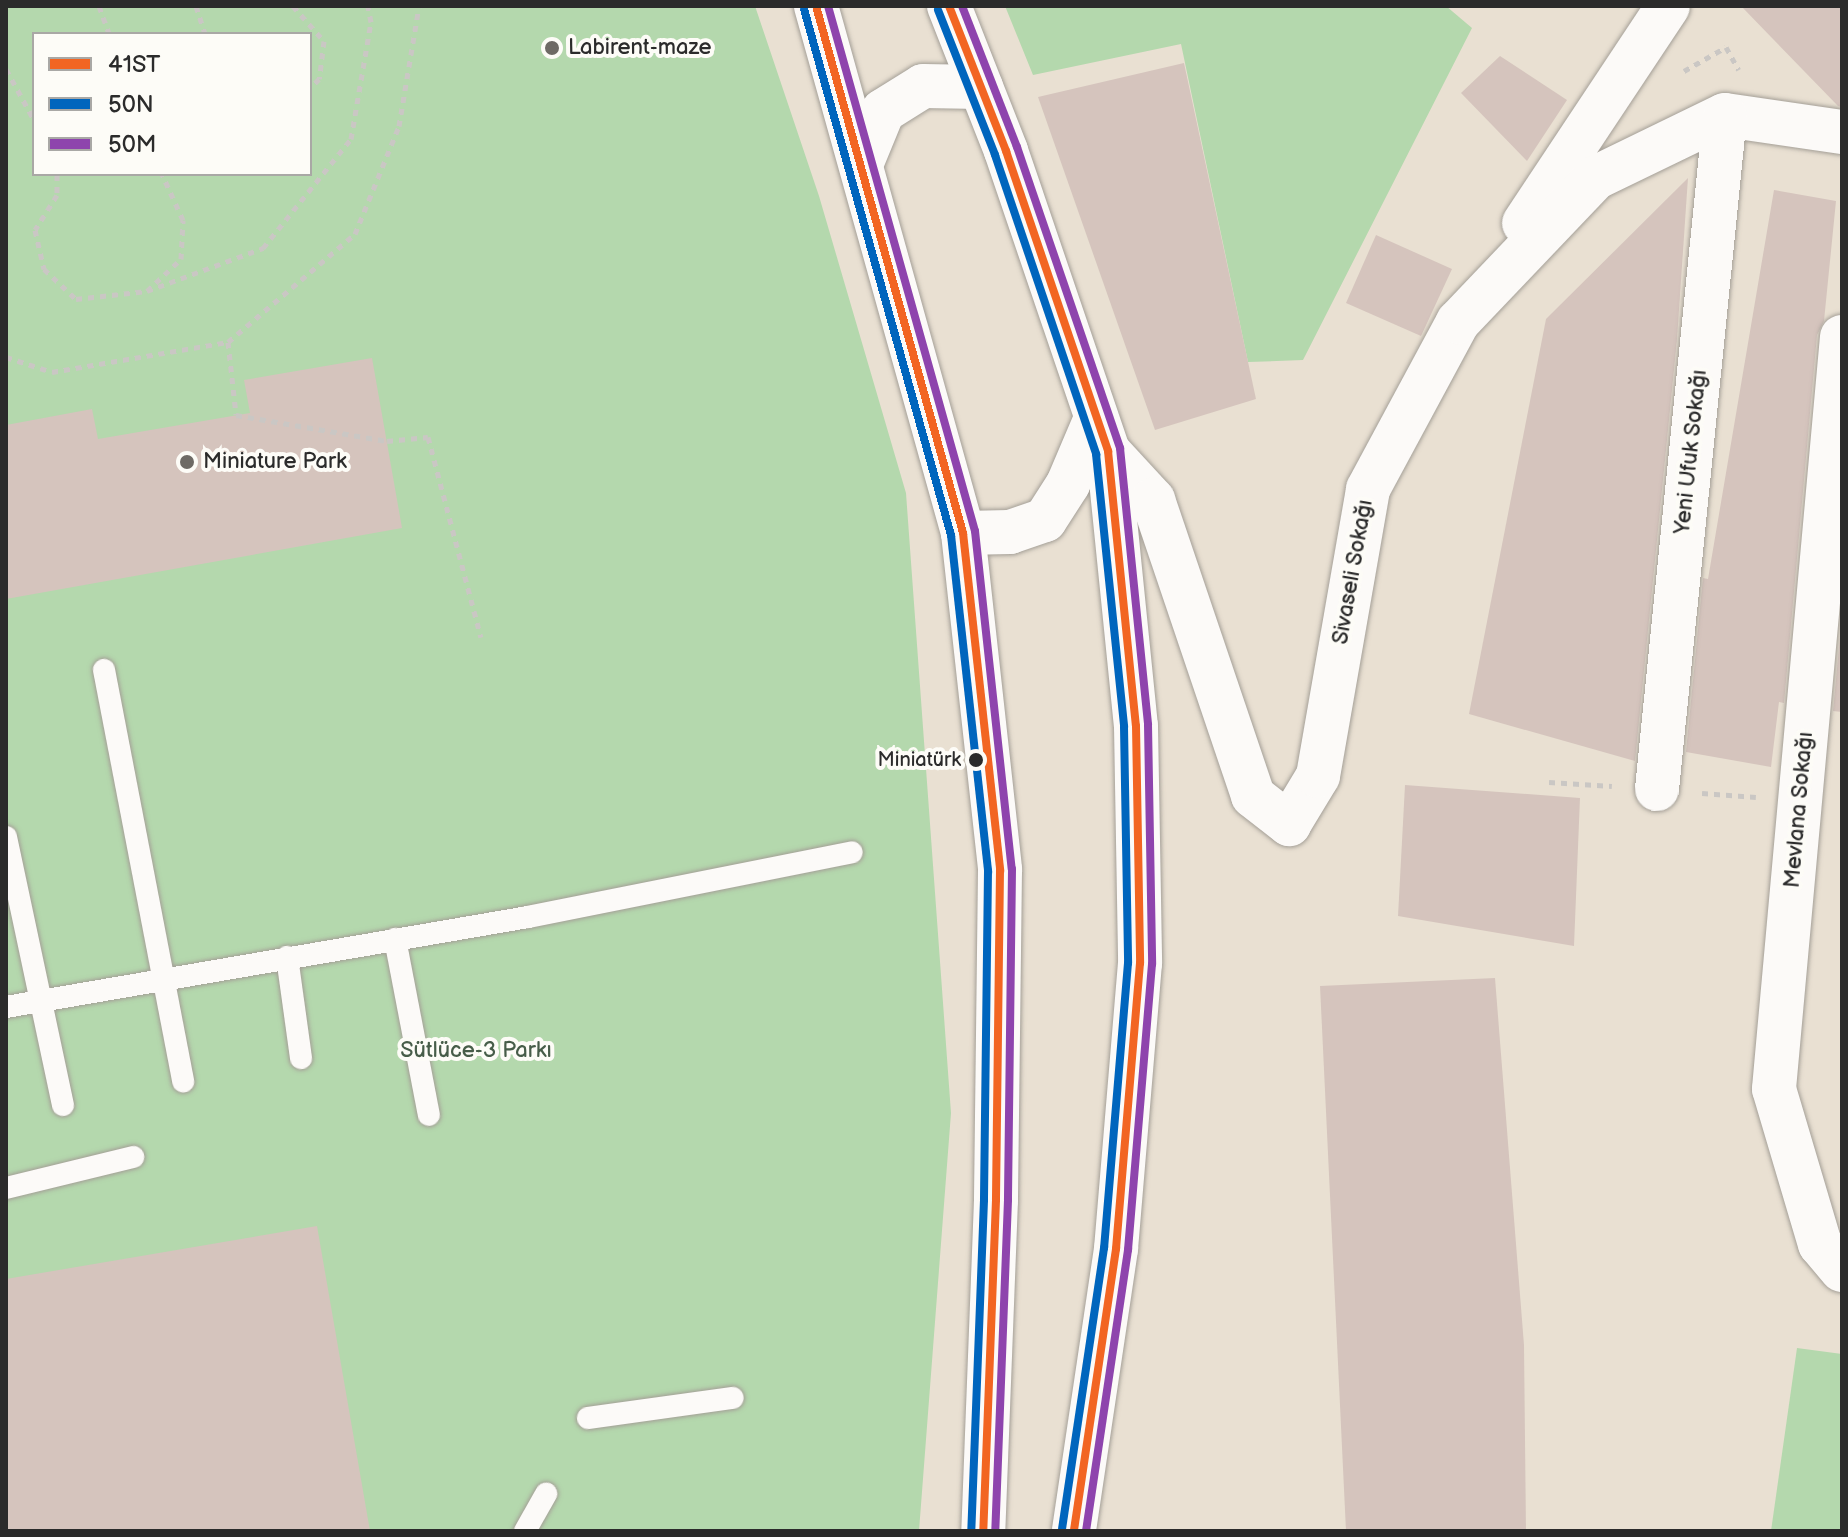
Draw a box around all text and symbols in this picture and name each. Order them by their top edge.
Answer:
legend [32,32,312,176]
place label: Labirent-maze [568,35,712,61]
marker: Labirent-maze [543,39,561,57]
text: 41ST [108,50,160,79]
text: 50N [108,90,154,119]
text: 50M [108,130,157,159]
street label: Yeni Ufuk Sokağı [1669,368,1713,536]
place label: Miniature Park [203,449,347,475]
marker: Miniature Park [178,453,196,471]
street label: Sivaseli Sokağı [1327,497,1379,647]
street label: Mevlana Sokağı [1779,731,1819,889]
place label: Miniatürk [877,748,961,772]
marker: Miniatürk [968,752,984,768]
park label: Sütlüce-3 Parkı [400,1038,552,1064]

